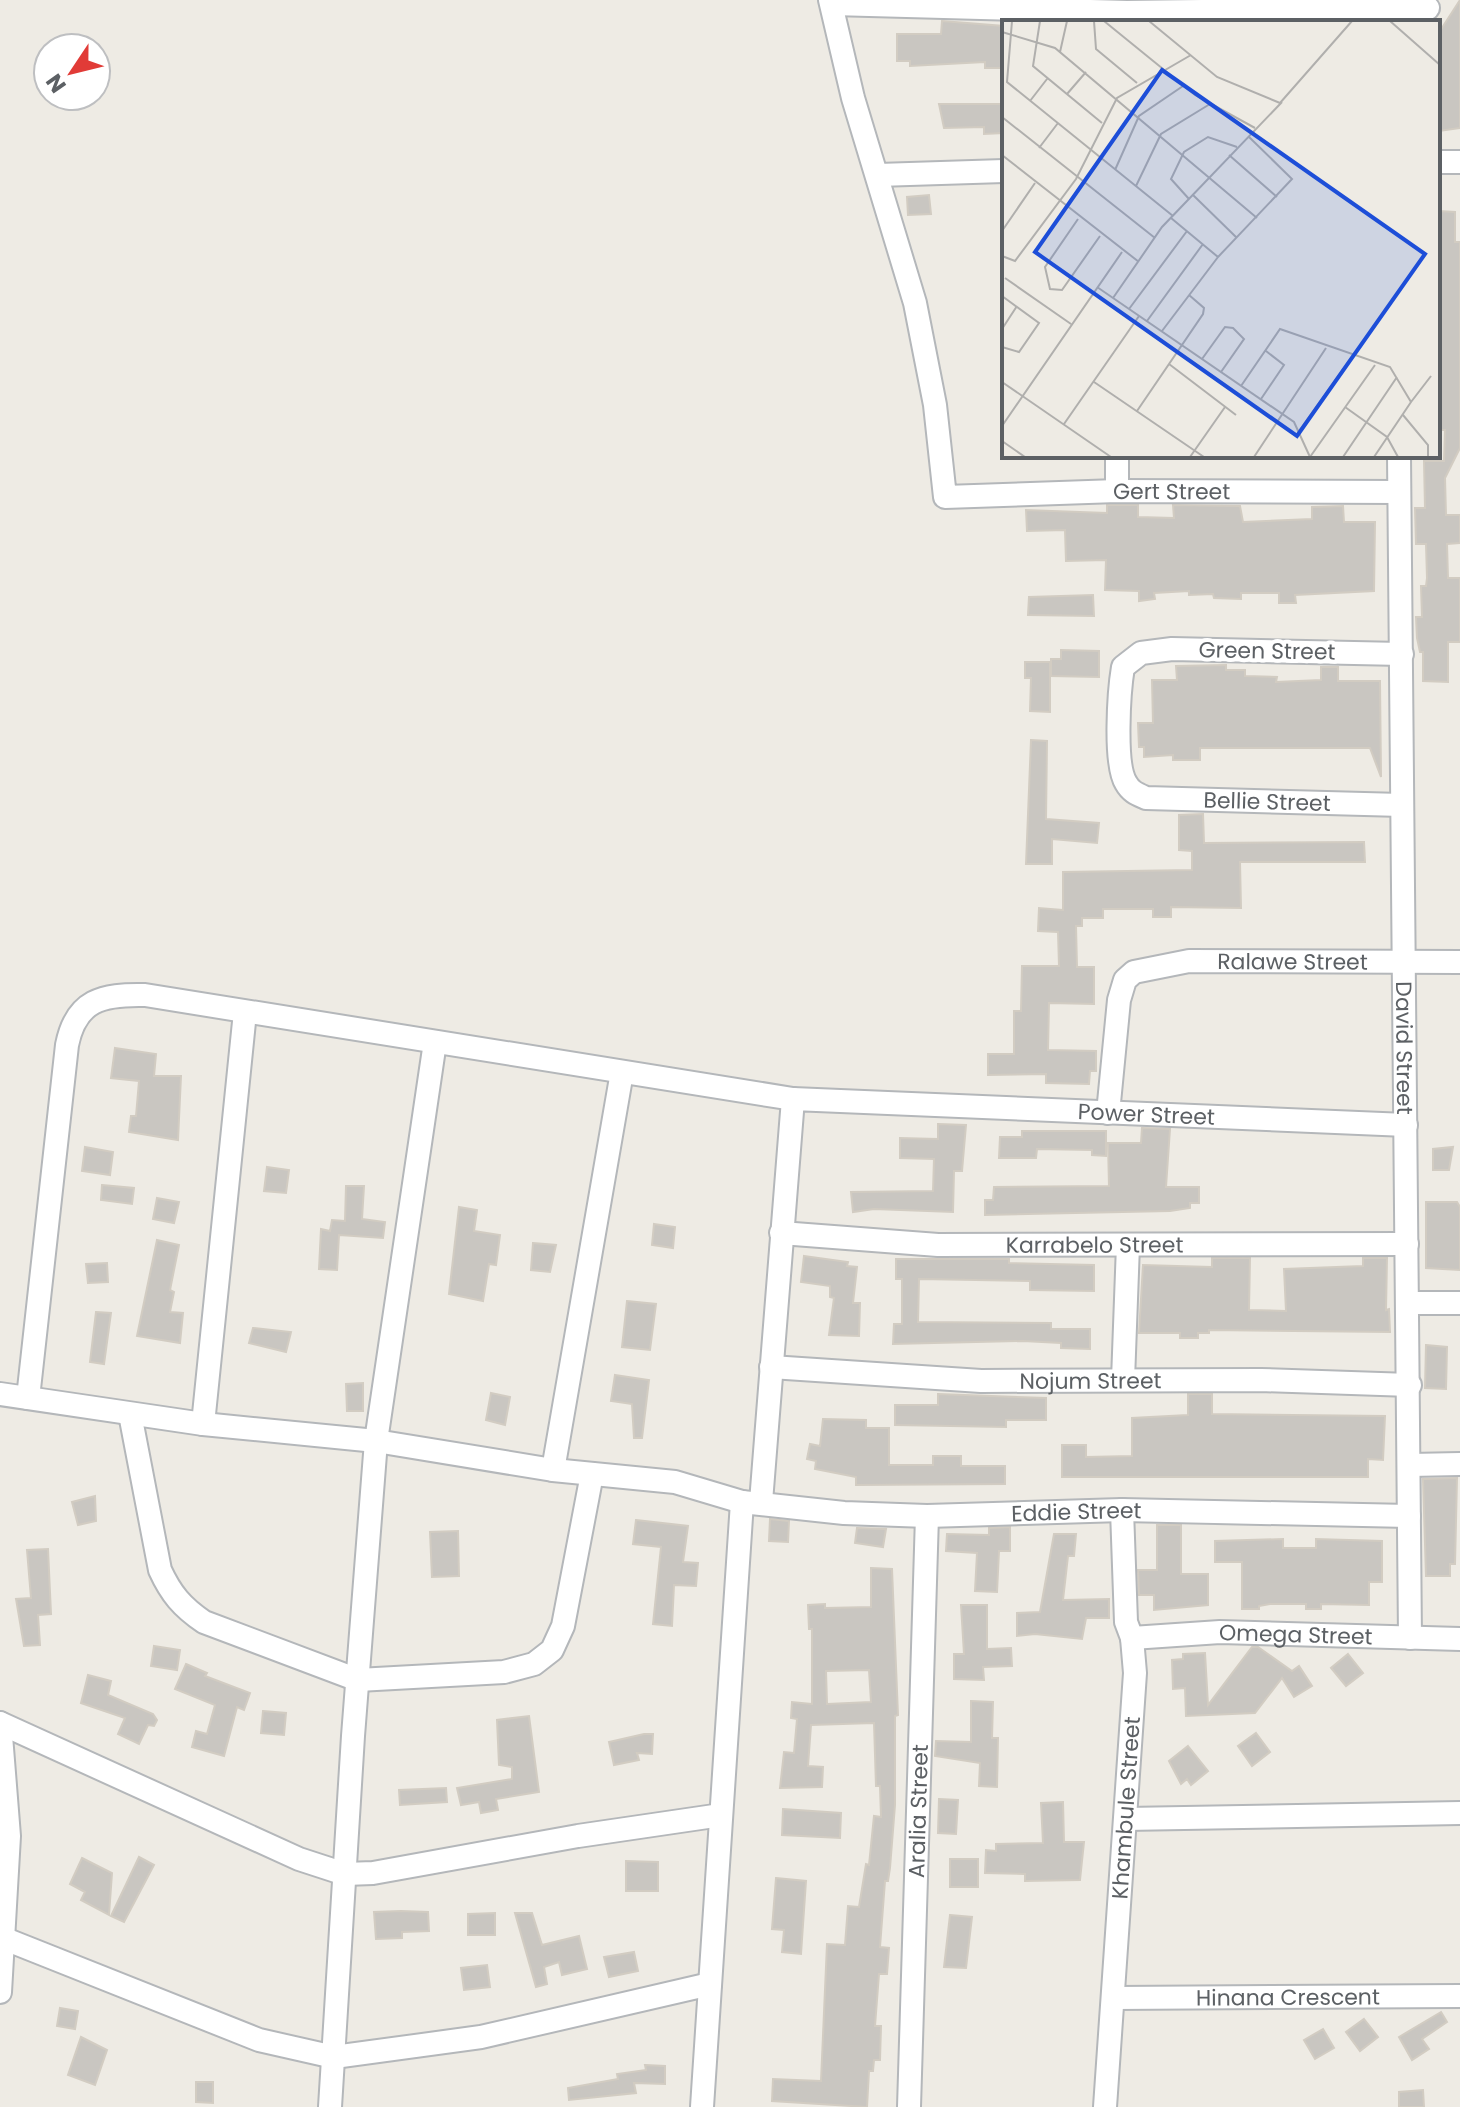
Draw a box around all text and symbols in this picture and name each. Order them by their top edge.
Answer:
inset map [1002,20,1440,458]
north arrow [32,32,112,112]
text: N [39,68,73,99]
street label: Gert Street [1113,475,1230,507]
street label: Green Street [1198,634,1336,668]
street label: Bellie Street [1203,784,1331,819]
street label: Ralawe Street [1217,946,1368,977]
street label: David Street [1388,981,1421,1115]
street label: Power Street [1077,1096,1216,1132]
street label: Karrabelo Street [1006,1229,1183,1260]
street label: Nojum Street [1019,1365,1162,1396]
street label: Eddie Street [1011,1494,1142,1529]
street label: Omega Street [1219,1616,1373,1652]
street label: Khambule Street [1104,1715,1147,1900]
street label: Aralia Street [900,1744,936,1879]
street label: Hinana Crescent [1196,1981,1380,2013]

